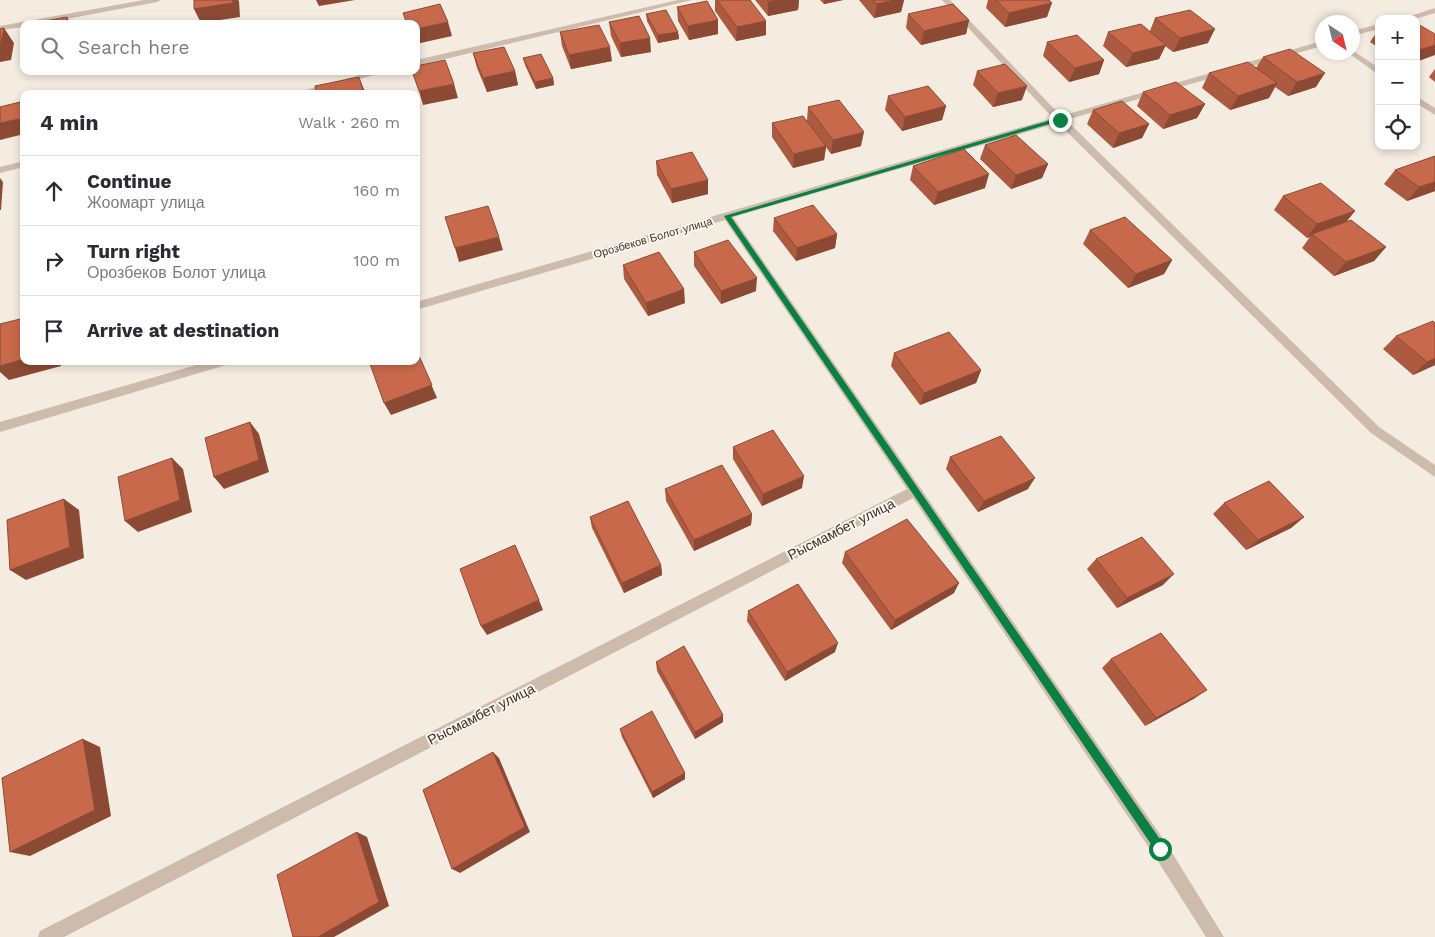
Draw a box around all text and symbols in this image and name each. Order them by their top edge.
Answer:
north arrow [1315,15,1360,60]
map controls [1375,15,1420,150]
button: + [1375,15,1420,60]
search box [20,20,420,75]
icon: search [38,34,66,62]
text: Search here [78,36,189,59]
button: − [1375,60,1420,105]
button: locate [1375,105,1420,150]
route end [1049,109,1072,132]
text: 4 min [40,110,98,135]
text: Walk · 260 m [298,113,400,132]
text: Continue [87,170,171,193]
icon: ahead [40,177,68,205]
text: 160 m [353,181,400,200]
text: Жоомарт улица [87,193,205,212]
street label: Орозбеков Болот улица [592,215,715,261]
text: Turn right [87,240,180,263]
icon: right [40,247,68,275]
text: 100 m [353,251,400,270]
text: Орозбеков Болот улица [87,263,266,282]
icon: arrive [40,317,68,345]
text: Arrive at destination [87,319,279,342]
street label: Рысмамбет улица [785,495,897,563]
street label: Рысмамбет улица [425,680,537,748]
route start [1149,838,1172,861]

